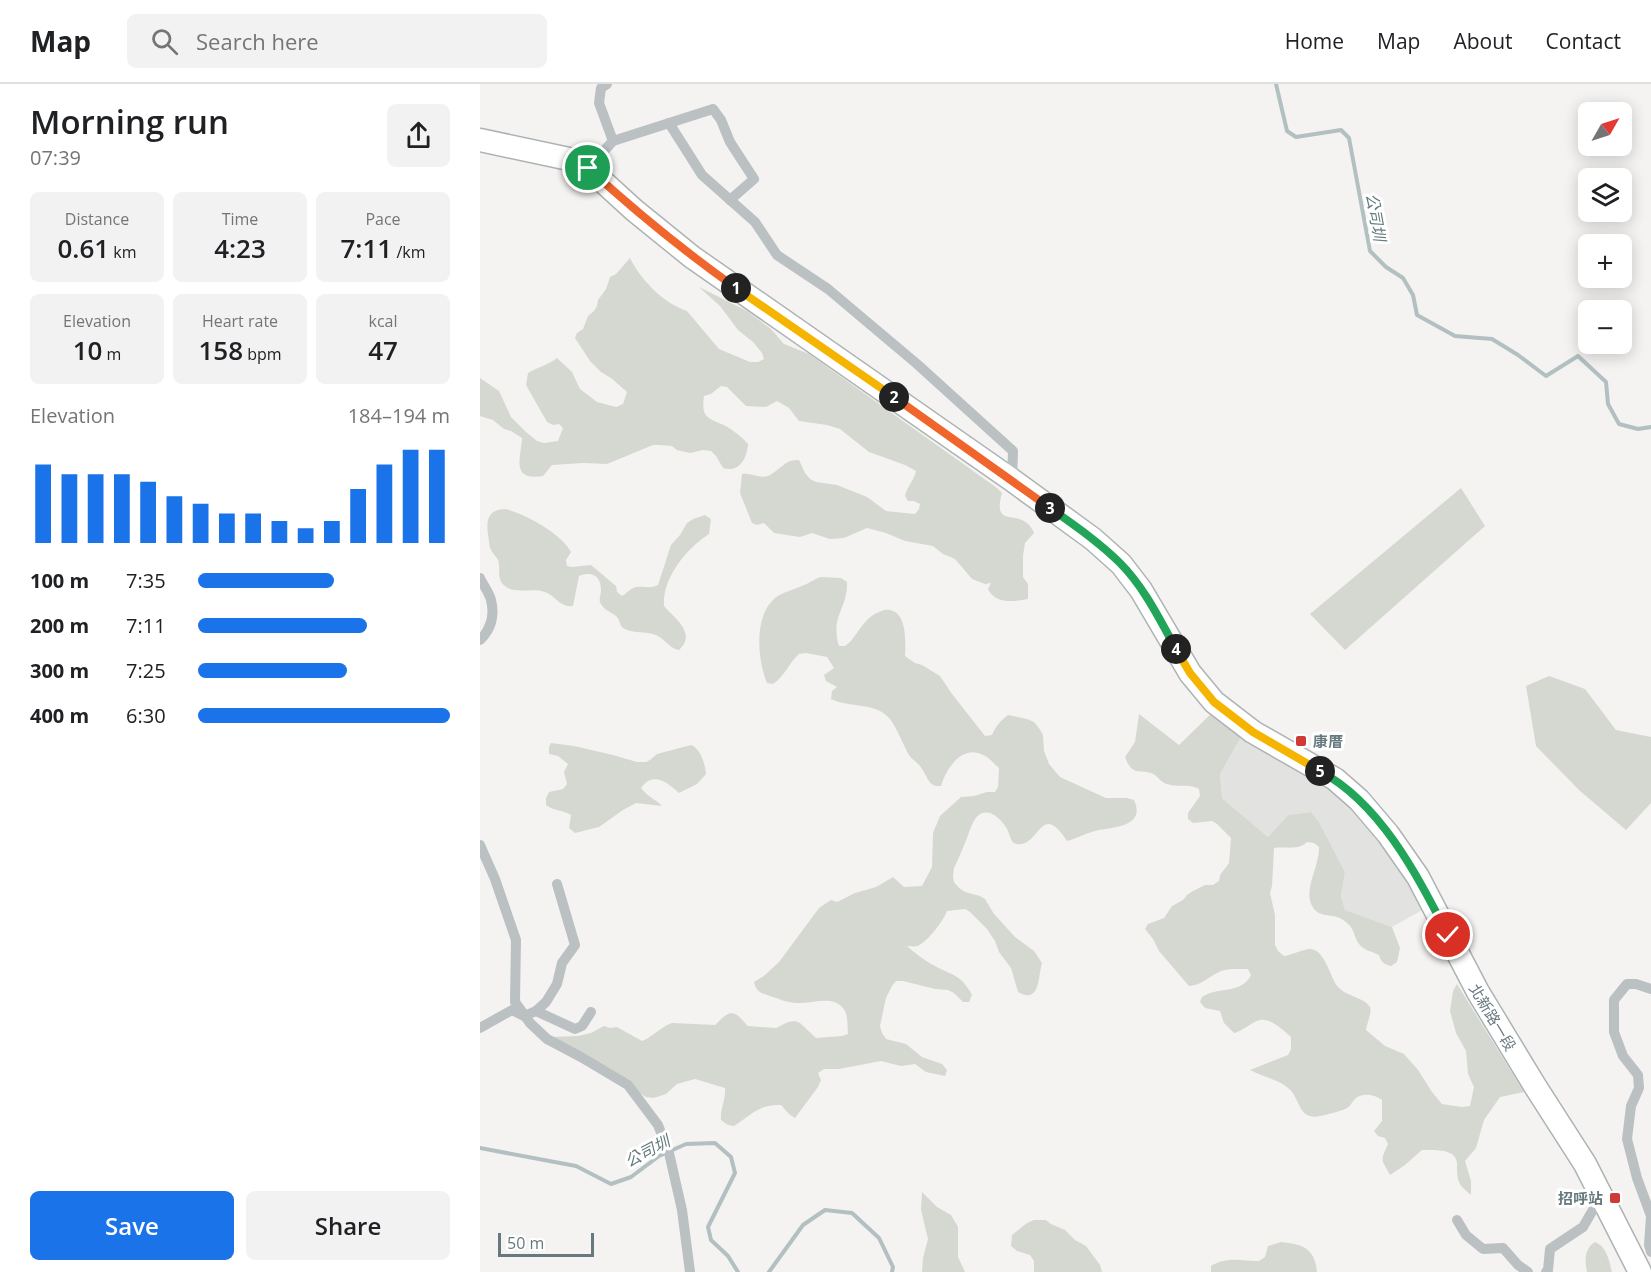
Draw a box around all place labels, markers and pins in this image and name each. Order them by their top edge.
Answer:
pin [562,142,613,193]
pin: 1 [721,273,751,303]
pin: 2 [879,382,909,412]
pin: 3 [1035,493,1065,523]
pin: 4 [1161,634,1191,664]
place label: 康厝 [1313,731,1343,751]
marker: 康厝 [1294,734,1308,748]
pin: 5 [1305,756,1335,786]
pin [1422,909,1473,960]
place label: 招呼站 [1558,1188,1603,1208]
marker: 招呼站 [1608,1191,1622,1205]

